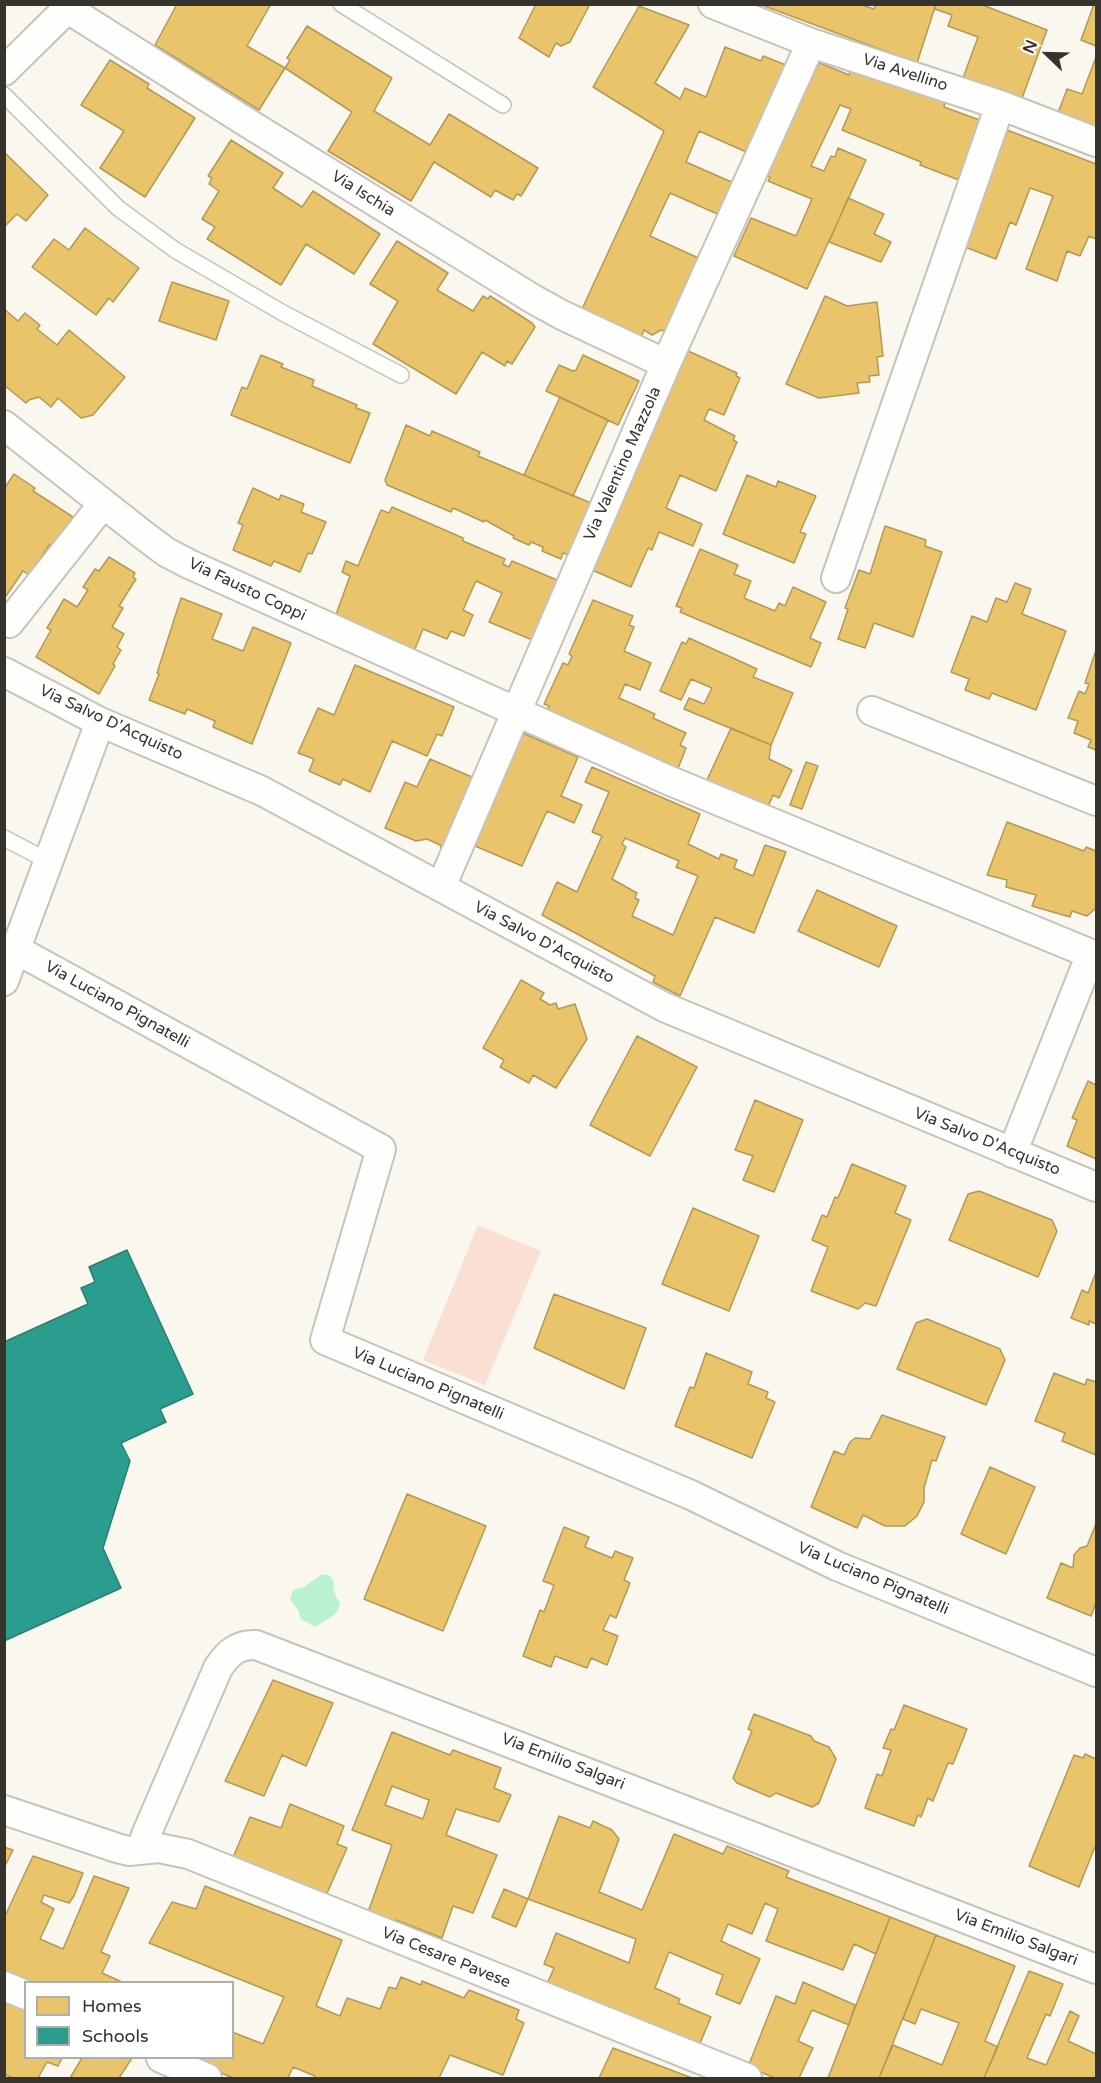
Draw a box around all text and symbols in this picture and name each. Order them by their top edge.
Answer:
north arrow [1017,24,1077,84]
text: N [1019,37,1042,57]
street label: Via Avellino [860,50,950,96]
street label: Via Ischia [328,167,398,221]
street label: Via Valentino Mazzola [580,384,666,544]
street label: Via Fausto Coppi [185,554,309,626]
street label: Via Salvo D'Acquisto [36,681,186,765]
street label: Via Salvo D'Acquisto [471,898,617,988]
street label: Via Luciano Pignatelli [41,957,193,1053]
street label: Via Salvo D'Acquisto [911,1104,1063,1180]
street label: Via Luciano Pignatelli [349,1343,507,1425]
street label: Via Luciano Pignatelli [794,1538,952,1620]
street label: Via Emilio Salgari [499,1730,627,1794]
street label: Via Emilio Salgari [952,1906,1080,1970]
street label: Via Cesare Pavese [379,1923,513,1993]
legend [24,1981,234,2059]
text: Homes [82,1995,142,2017]
text: Schools [82,2025,149,2047]

